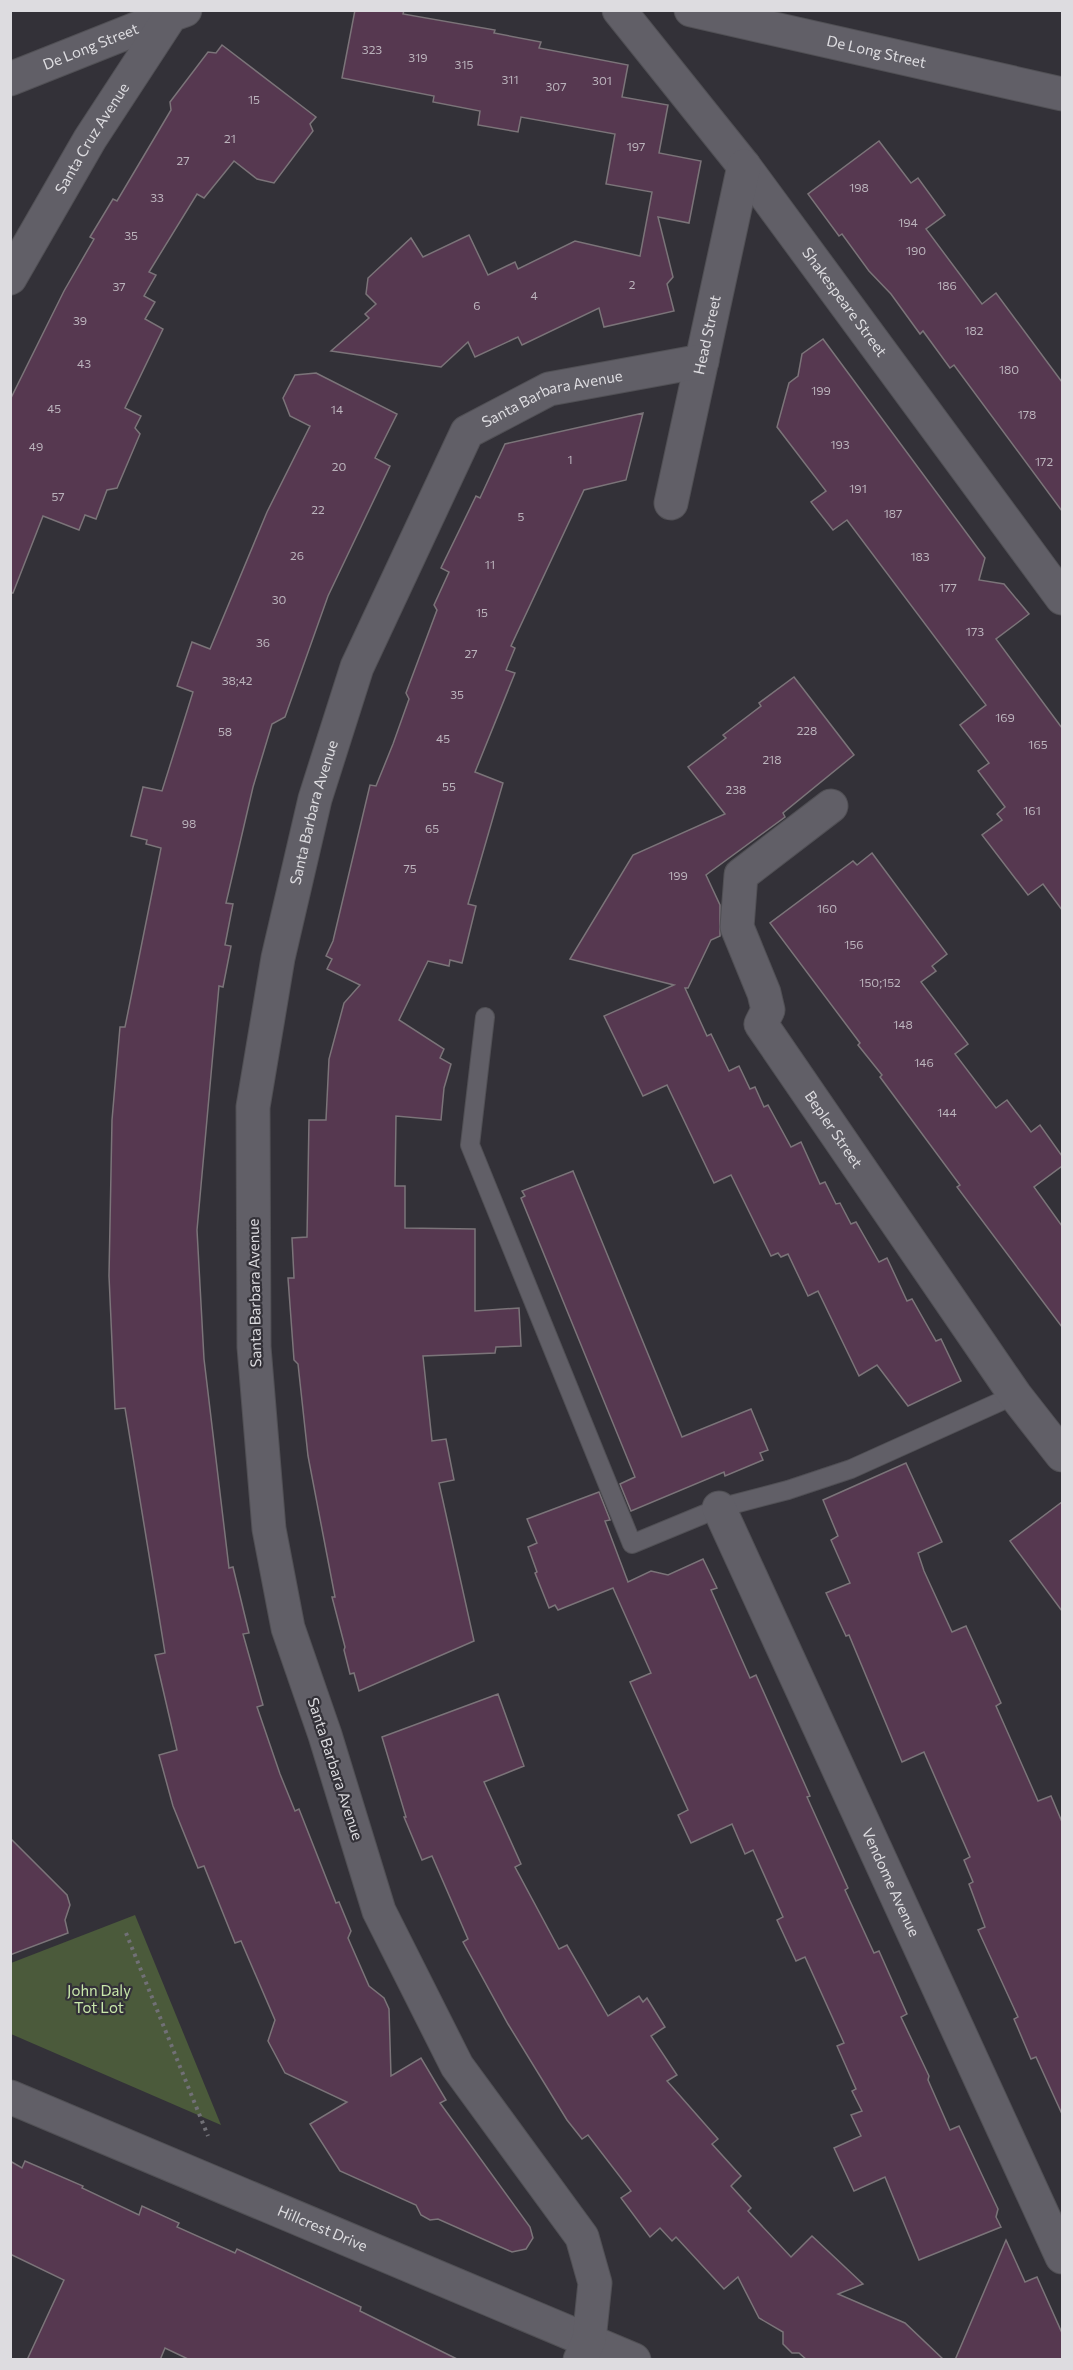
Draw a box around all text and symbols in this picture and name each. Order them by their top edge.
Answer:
street label: De Long Street [40,19,141,73]
street label: De Long Street [825,31,928,71]
house number: 323 [362,42,382,56]
house number: 319 [408,50,428,64]
house number: 315 [455,57,474,71]
house number: 311 [501,72,519,86]
house number: 301 [592,73,612,87]
street label: Santa Cruz Avenue [50,79,132,197]
house number: 307 [546,79,566,93]
house number: 15 [248,92,260,106]
house number: 21 [224,131,236,145]
house number: 197 [627,139,645,153]
house number: 27 [177,153,189,167]
house number: 198 [849,180,869,194]
house number: 33 [150,190,164,204]
house number: 194 [898,215,918,229]
house number: 35 [124,228,138,242]
street label: Shakespeare Street [799,243,891,360]
house number: 190 [906,243,926,257]
house number: 2 [629,277,636,291]
house number: 186 [937,278,957,292]
house number: 37 [112,279,126,293]
house number: 4 [530,288,538,302]
street label: Head Street [689,293,724,376]
house number: 6 [473,298,481,312]
house number: 39 [73,313,87,327]
house number: 182 [964,323,984,337]
house number: 43 [77,356,91,370]
house number: 180 [999,362,1019,376]
street label: Santa Barbara Avenue [478,366,624,431]
house number: 199 [811,383,831,397]
house number: 45 [47,401,61,415]
house number: 14 [331,402,343,416]
house number: 178 [1018,407,1036,421]
house number: 193 [830,437,850,451]
house number: 49 [29,439,43,453]
house number: 1 [567,452,573,466]
house number: 172 [1035,454,1053,468]
house number: 20 [332,459,346,473]
house number: 191 [849,481,867,495]
house number: 57 [51,489,65,503]
house number: 22 [311,502,325,516]
house number: 187 [884,506,902,520]
house number: 5 [518,509,525,523]
house number: 26 [290,548,304,562]
house number: 183 [910,549,930,563]
house number: 11 [485,557,495,571]
house number: 177 [939,580,957,594]
house number: 30 [272,592,287,606]
house number: 15 [476,605,488,619]
house number: 173 [966,624,984,638]
house number: 36 [256,635,270,649]
house number: 27 [465,646,477,660]
house number: 38;42 [222,673,253,688]
house number: 35 [450,687,464,701]
house number: 169 [995,710,1015,724]
house number: 228 [797,723,817,737]
house number: 58 [218,724,232,738]
house number: 45 [436,731,450,745]
house number: 165 [1028,737,1048,751]
street label: Santa Barbara Avenue [285,738,341,887]
house number: 218 [762,752,782,766]
house number: 55 [442,779,456,793]
house number: 238 [726,782,746,796]
house number: 161 [1023,803,1041,817]
house number: 98 [182,816,196,830]
house number: 65 [425,821,439,835]
house number: 75 [403,861,417,875]
house number: 199 [668,868,688,882]
house number: 160 [817,901,837,915]
house number: 156 [844,937,864,951]
house number: 150;152 [859,975,901,990]
house number: 148 [893,1017,913,1031]
house number: 146 [914,1055,934,1069]
street label: Bepler Street [801,1087,867,1171]
house number: 144 [937,1105,957,1119]
street label: Santa Barbara Avenue [244,1218,264,1368]
street label: Santa Barbara Avenue [304,1695,368,1842]
street label: Vendome Avenue [859,1825,924,1939]
park label: John Daly Tot Lot [67,1981,131,2016]
street label: Hillcrest Drive [275,2201,371,2255]

